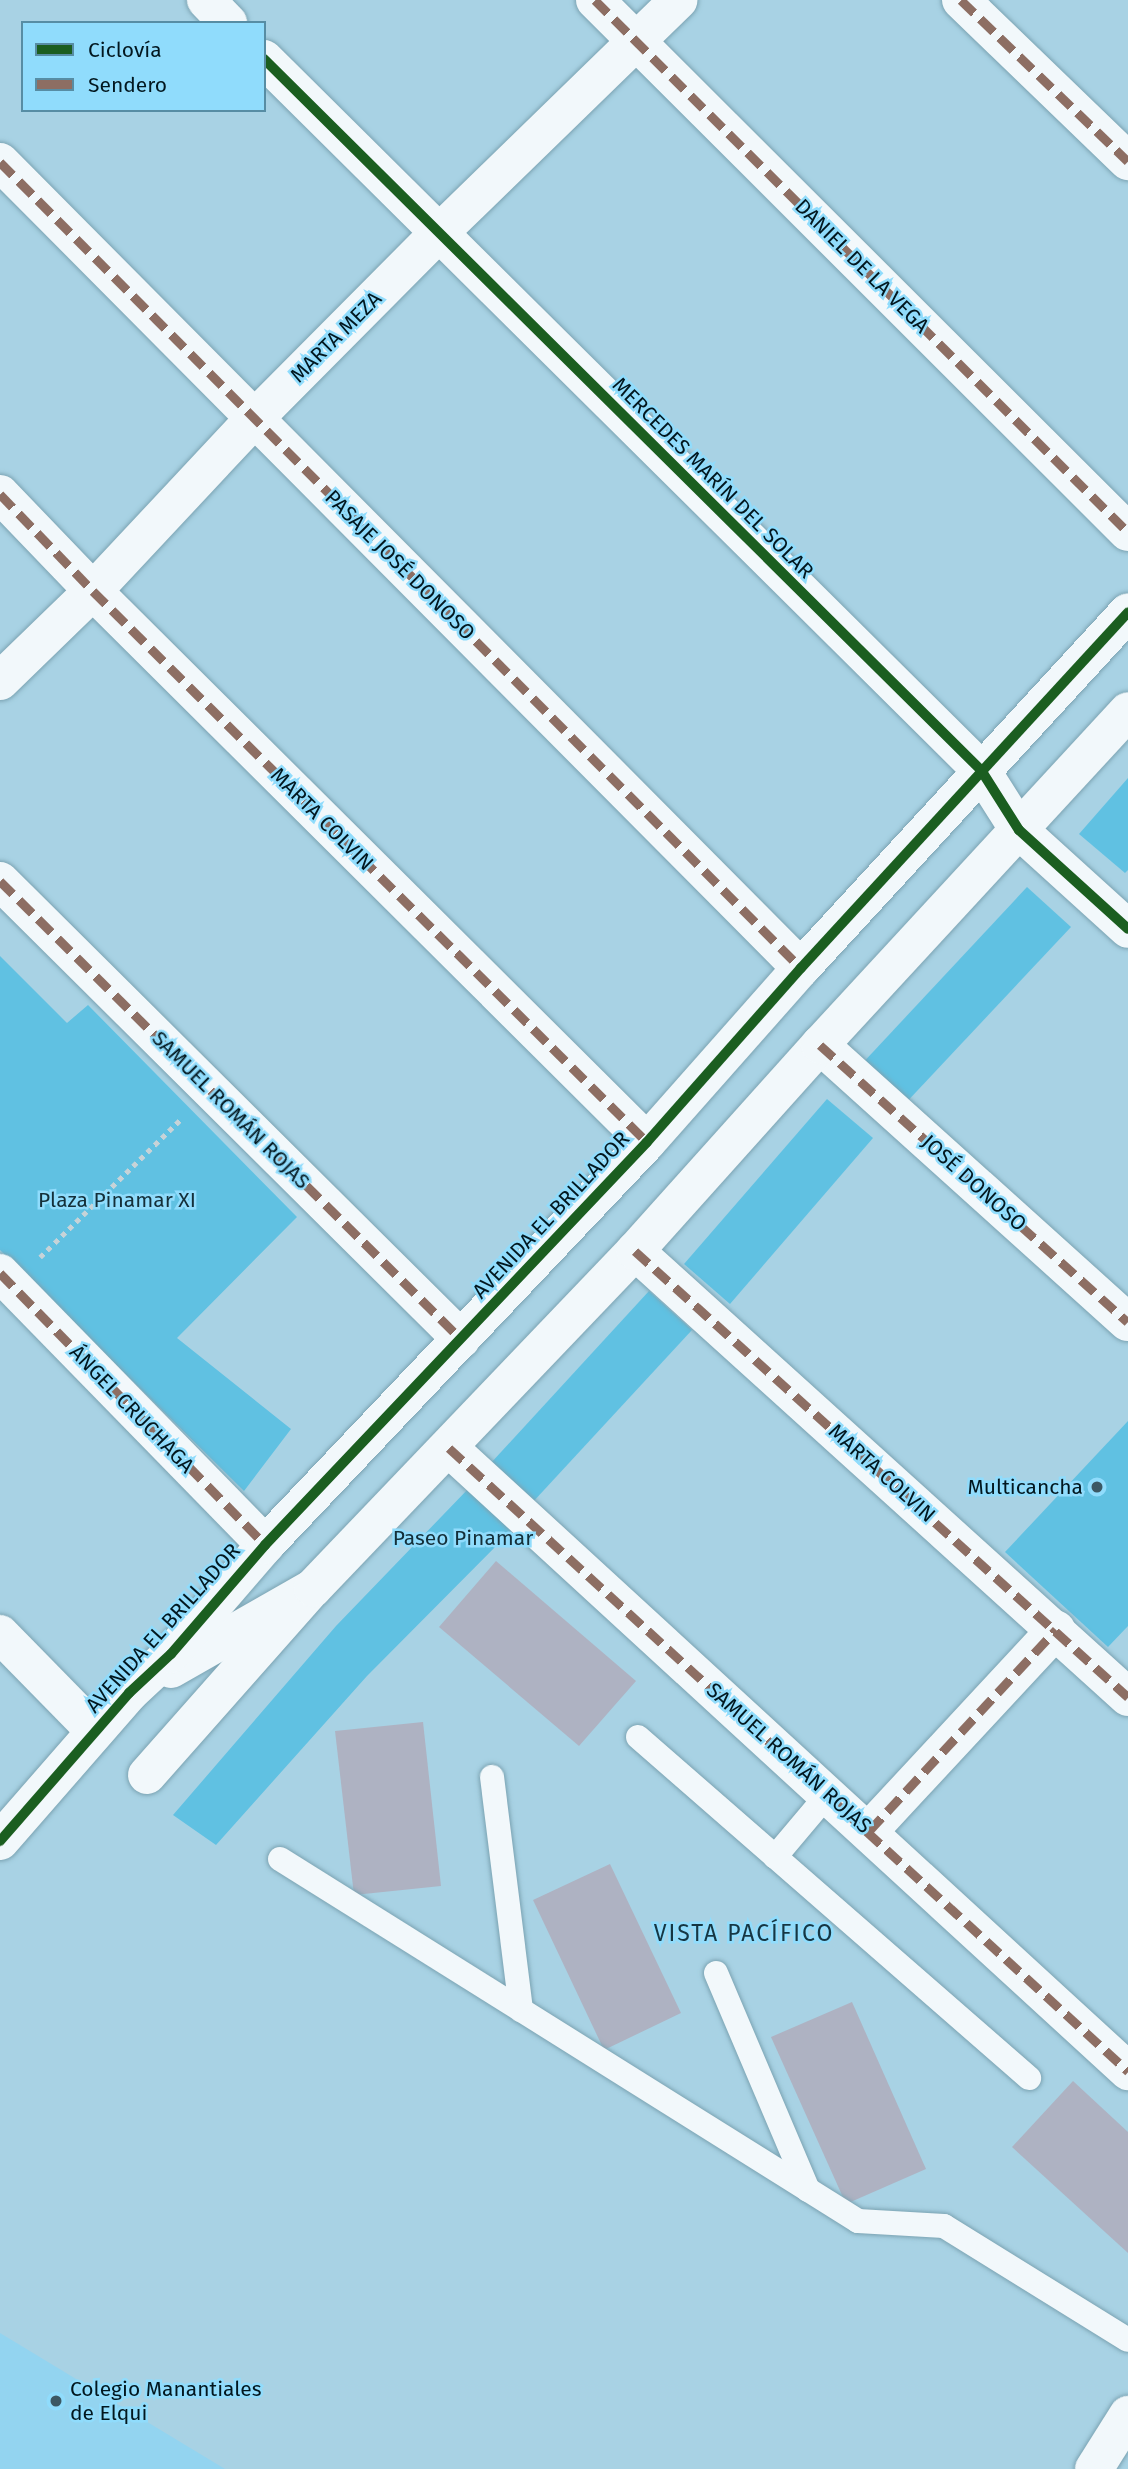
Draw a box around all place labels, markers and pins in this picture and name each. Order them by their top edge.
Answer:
place label: Multicancha [967,1474,1083,1500]
marker: Multicancha [1089,1479,1105,1495]
place label: Colegio Manantiales de Elqui [70,2376,262,2426]
marker: Colegio Manantiales de Elqui [48,2393,64,2409]

